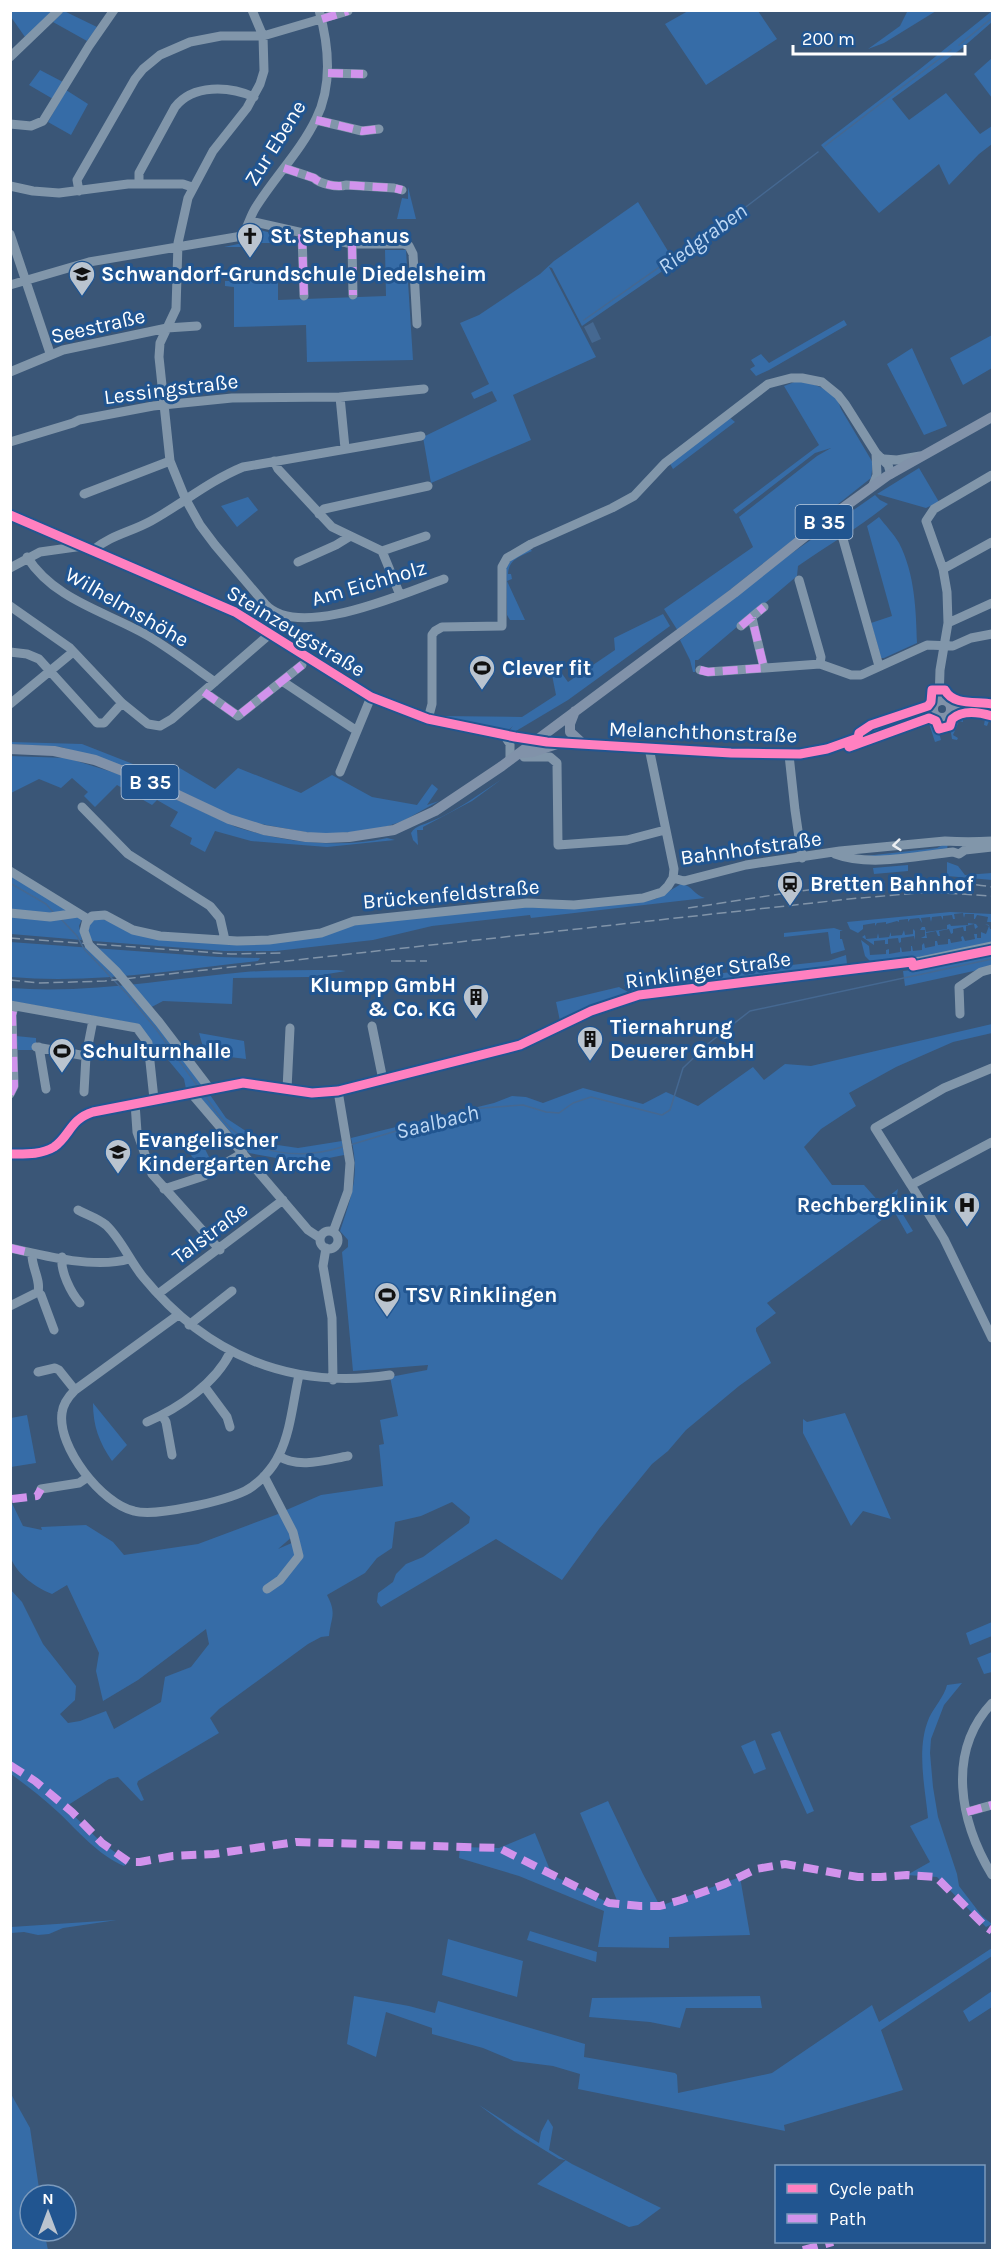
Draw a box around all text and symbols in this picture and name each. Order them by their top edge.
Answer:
scale bar [793,18,966,56]
text: 200 m [802,28,855,50]
street label: Zur Ebene [239,96,311,190]
water label: Riedgraben [653,198,752,280]
church icon: St. Stephanus [235,221,265,259]
place label: St. Stephanus [270,224,410,248]
school or university icon: Schwandorf-Grundschule Diedelsheim [67,259,97,297]
place label: Schwandorf-Grundschule Diedelsheim [101,262,486,286]
street label: Seestraße [49,304,147,348]
street label: Lessingstraße [102,369,240,409]
road number: B 35 [796,505,852,539]
street label: Am Eichholz [309,555,429,611]
street label: Wilhelmshöhe [61,562,193,652]
street label: Steinzeugstraße [222,580,370,682]
sports icon: Clever fit [467,653,497,691]
place label: Clever fit [502,656,591,680]
street label: Melanchthonstraße [608,717,798,747]
road number: B 35 [122,765,178,799]
street label: Bahnhofstraße [679,826,823,870]
one-way arrow [892,839,901,851]
station icon: Bretten Bahnhof [775,869,805,907]
place label: Bretten Bahnhof [810,872,974,896]
street label: Brückenfeldstraße [362,874,540,914]
street label: Rinklinger Straße [624,946,792,994]
place label: Klumpp GmbH & Co. KG [310,973,456,1021]
building icon: Klumpp GmbH & Co. KG [461,982,491,1020]
place label: Tiernahrung Deuerer GmbH [610,1015,755,1063]
building icon: Tiernahrung Deuerer GmbH [575,1024,605,1062]
sports icon: Schulturnhalle [47,1036,77,1074]
place label: Schulturnhalle [82,1039,231,1063]
water label: Saalbach [393,1099,481,1145]
place label: Evangelischer Kindergarten Arche [138,1128,331,1176]
school or university icon: Evangelischer Kindergarten Arche [103,1137,133,1175]
hospital icon: Rechbergklinik [952,1190,982,1228]
place label: Rechbergklinik [797,1193,949,1217]
street label: Talstraße [168,1197,252,1269]
sports icon: TSV Rinklingen [372,1280,402,1318]
place label: TSV Rinklingen [406,1283,557,1307]
legend [775,2165,985,2243]
text: Cycle path [829,2178,914,2200]
north arrow [18,2183,78,2243]
text: N [42,2189,54,2208]
text: Path [829,2208,867,2230]

